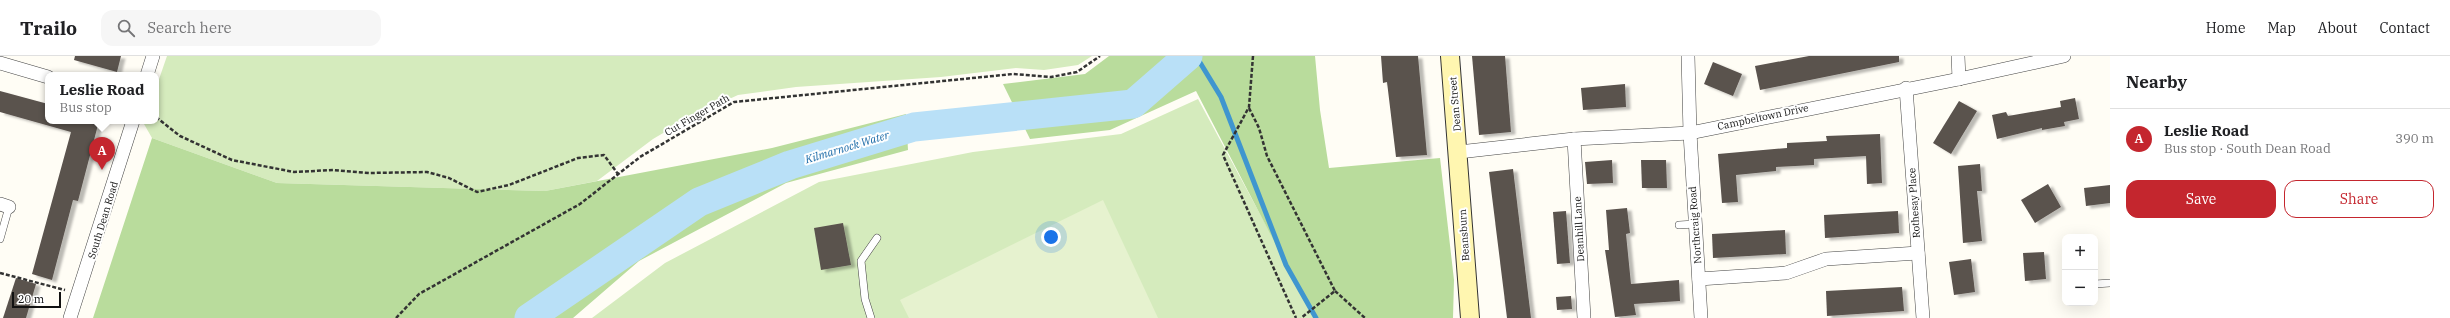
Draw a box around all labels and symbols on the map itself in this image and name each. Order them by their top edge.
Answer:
street label: Dean Street [1446,76,1464,132]
street label: Cut Finger Path [662,91,732,139]
street label: Campbeltown Drive [1716,101,1810,133]
water label: Kilmarnock Water [802,127,892,167]
pin: A [89,137,115,170]
street label: Rothesay Place [1905,167,1923,239]
street label: South Dean Road [85,180,121,260]
street label: Northcraig Road [1686,186,1704,264]
street label: Deanhill Lane [1571,196,1587,262]
street label: Beansburn [1456,208,1472,261]
your location [1041,227,1061,247]
scale bar [12,290,61,309]

